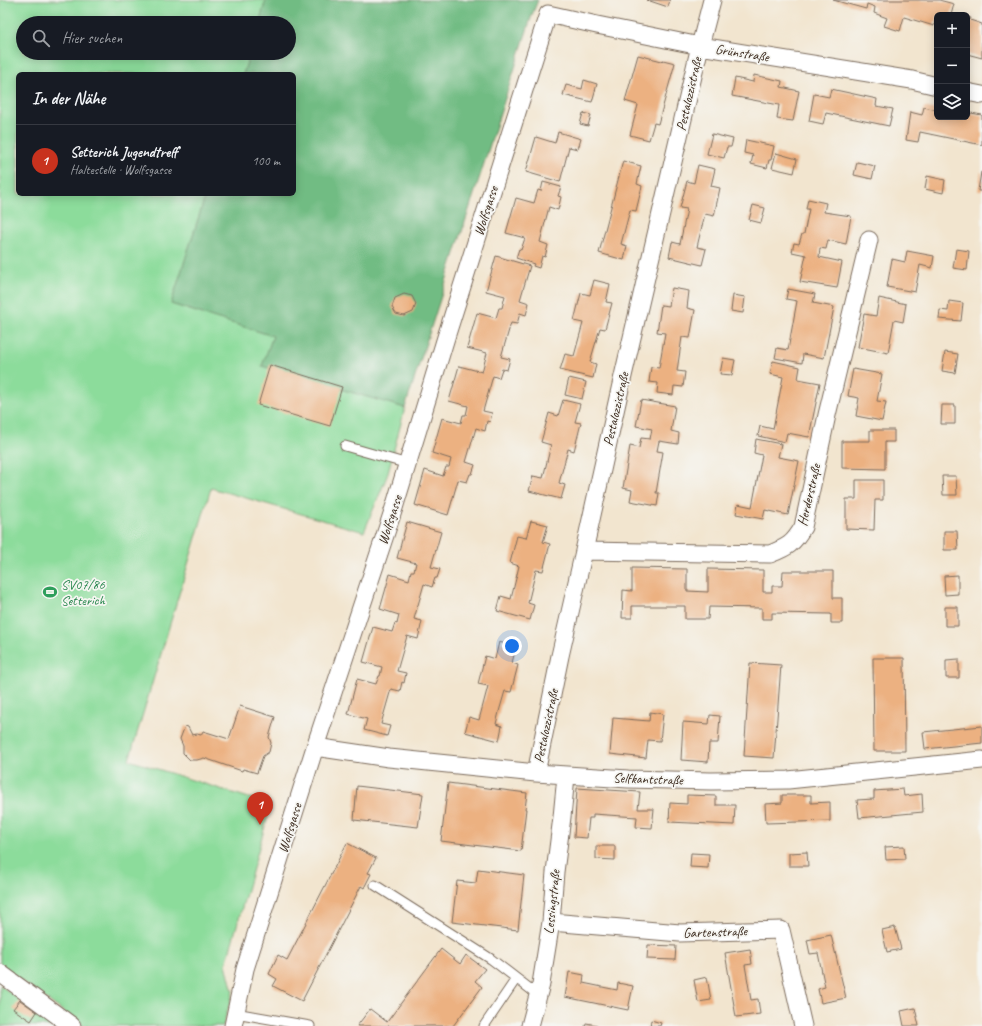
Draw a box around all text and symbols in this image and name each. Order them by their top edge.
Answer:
map controls [934,12,970,120]
button: + [934,12,970,48]
search box [16,16,296,60]
icon: search [30,27,52,49]
text: Hier suchen [62,29,122,48]
street label: Grünstraße [714,40,771,66]
button: − [934,48,970,84]
street label: Pestalozzistraße [672,54,706,132]
button: layers [934,84,970,120]
text: In der Nähe [32,88,105,109]
text: Setterich Jugendtreff [70,143,178,162]
text: 1 [42,153,48,169]
text: 100 m [252,153,280,169]
text: Haltestelle · Wolfsgasse [70,162,171,178]
street label: Wolfsgasse [470,183,502,238]
street label: Pestalozzistraße [599,369,633,447]
street label: Herderstraße [794,461,825,528]
street label: Wolfsgasse [374,492,406,547]
place label: SV07/86 Setterich [61,576,106,609]
sports icon: SV07/86 Setterich [42,584,58,600]
your location [502,636,522,656]
street label: Pestalozzistraße [530,686,562,764]
street label: Selfkantstraße [613,769,685,789]
pin: 1 [247,792,273,825]
street label: Wolfsgasse [274,800,306,855]
street label: Lessingstraße [540,868,564,935]
street label: Gartenstraße [683,922,749,942]

